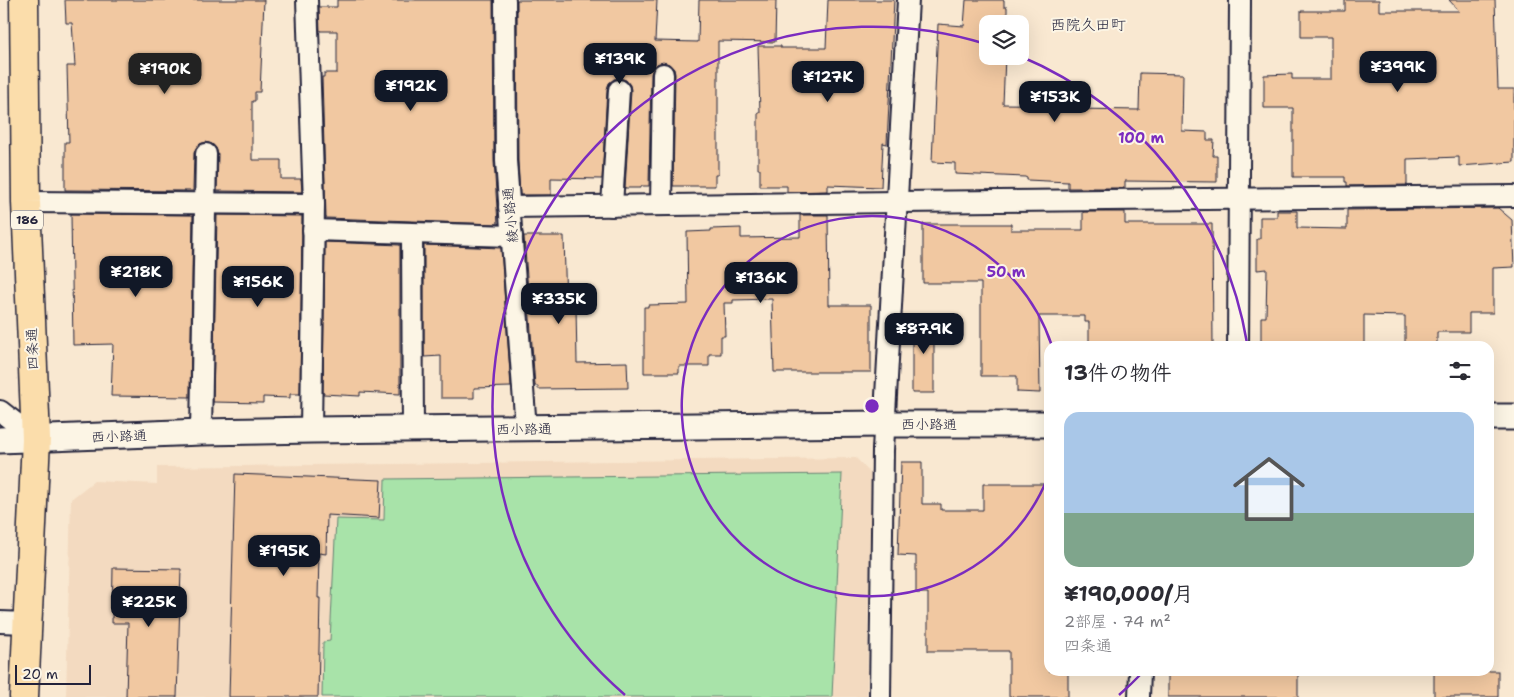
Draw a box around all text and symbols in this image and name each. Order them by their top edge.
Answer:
map controls [979,15,1029,65]
button: layers [979,15,1029,65]
district label: 西院久田町 [1050,15,1126,35]
pin: ¥139K [585,42,655,85]
text: ¥139K [595,48,645,69]
pin: ¥399K [1363,51,1433,93]
pin: ¥190K [130,52,200,95]
text: ¥399K [1370,56,1426,77]
text: ¥190K [139,58,191,79]
pin: ¥127K [793,61,863,103]
text: ¥127K [803,66,853,87]
pin: ¥192K [376,70,446,112]
text: ¥192K [386,75,436,96]
pin: ¥153K [1020,80,1090,123]
text: ¥153K [1030,86,1080,107]
text: 100 m [1118,128,1164,148]
street label: 綾小路通 [499,186,521,244]
road number: 186 [11,210,43,230]
pin: ¥218K [101,256,171,298]
text: ¥218K [111,261,162,282]
pin: ¥136K [726,262,796,304]
text: 50 m [987,262,1026,282]
pin: ¥156K [223,266,293,308]
text: ¥136K [735,267,787,288]
text: ¥156K [233,271,283,292]
pin: ¥335K [524,282,594,325]
text: ¥335K [532,288,586,309]
pin: ¥87.9K [883,312,965,355]
text: ¥87.9K [896,318,952,339]
street label: 四条通 [22,328,42,370]
icon: filters [1446,357,1474,385]
text: 13件の物件 [1064,359,1172,387]
centre of rings [863,397,881,415]
street label: 西小路通 [901,415,957,433]
street label: 西小路通 [496,420,552,438]
street label: 西小路通 [91,426,147,446]
icon: home [1224,444,1314,534]
pin: ¥195K [249,534,319,577]
text: ¥195K [259,540,309,561]
text: ¥190,000/月 [1064,580,1193,608]
pin: ¥225K [114,586,184,628]
text: ¥225K [122,591,176,612]
text: 2部屋 · 74 m² [1064,611,1171,632]
text: 四条通 [1064,635,1112,656]
scale bar [15,662,91,685]
text: 20 m [22,665,58,683]

